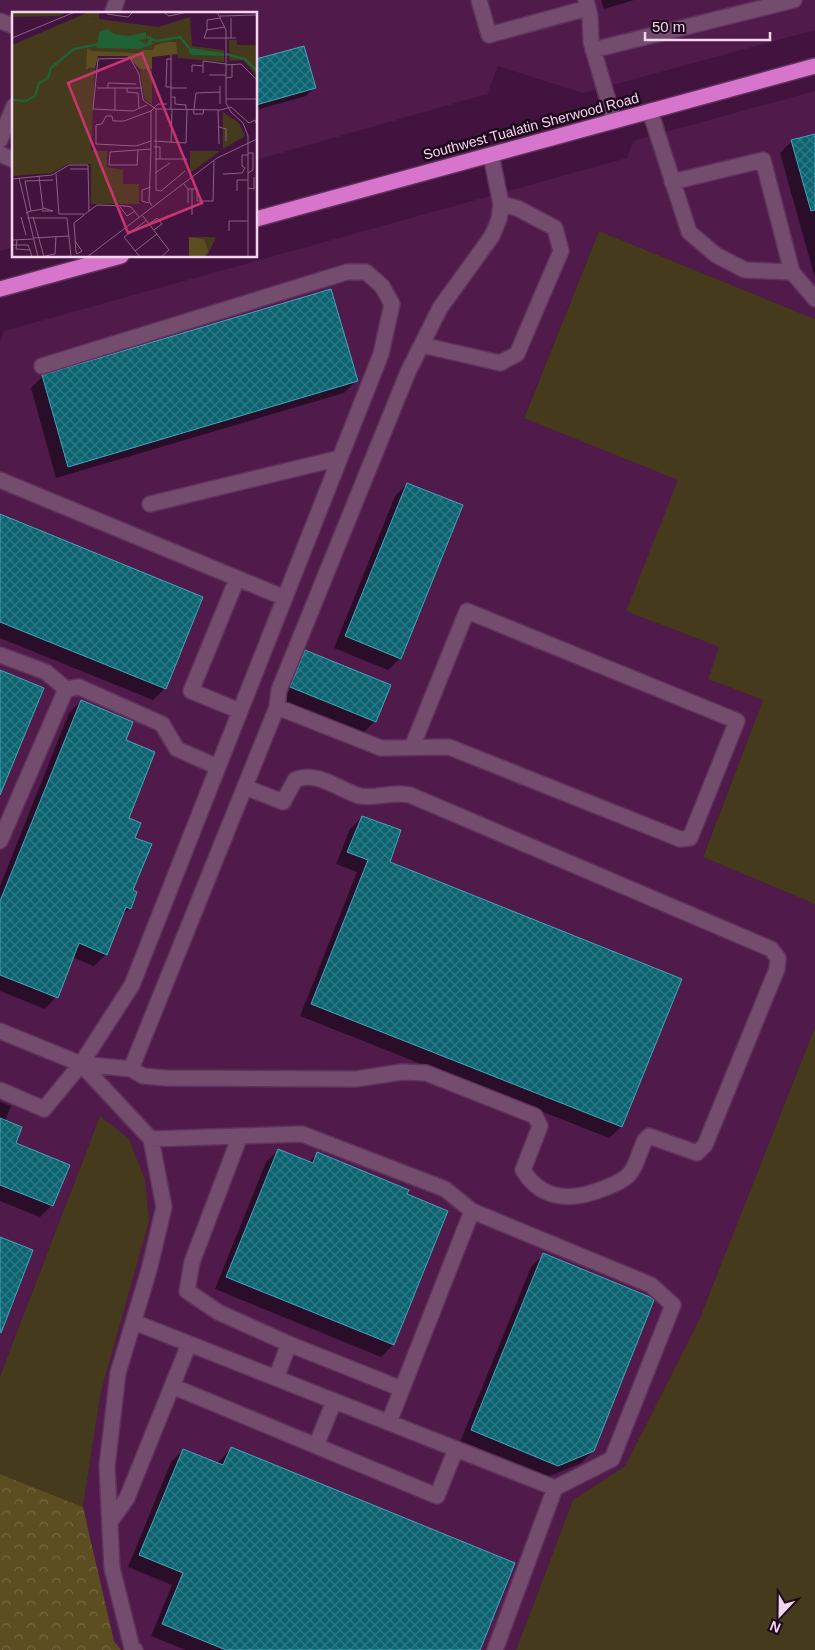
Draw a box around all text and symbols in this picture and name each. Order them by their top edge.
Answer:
scale bar [645,10,770,42]
inset map [12,12,258,258]
text: 50 m [652,18,685,35]
street label: Southwest Tualatin Sherwood Road [421,89,641,163]
north arrow [755,1590,805,1640]
text: N [767,1618,783,1636]

